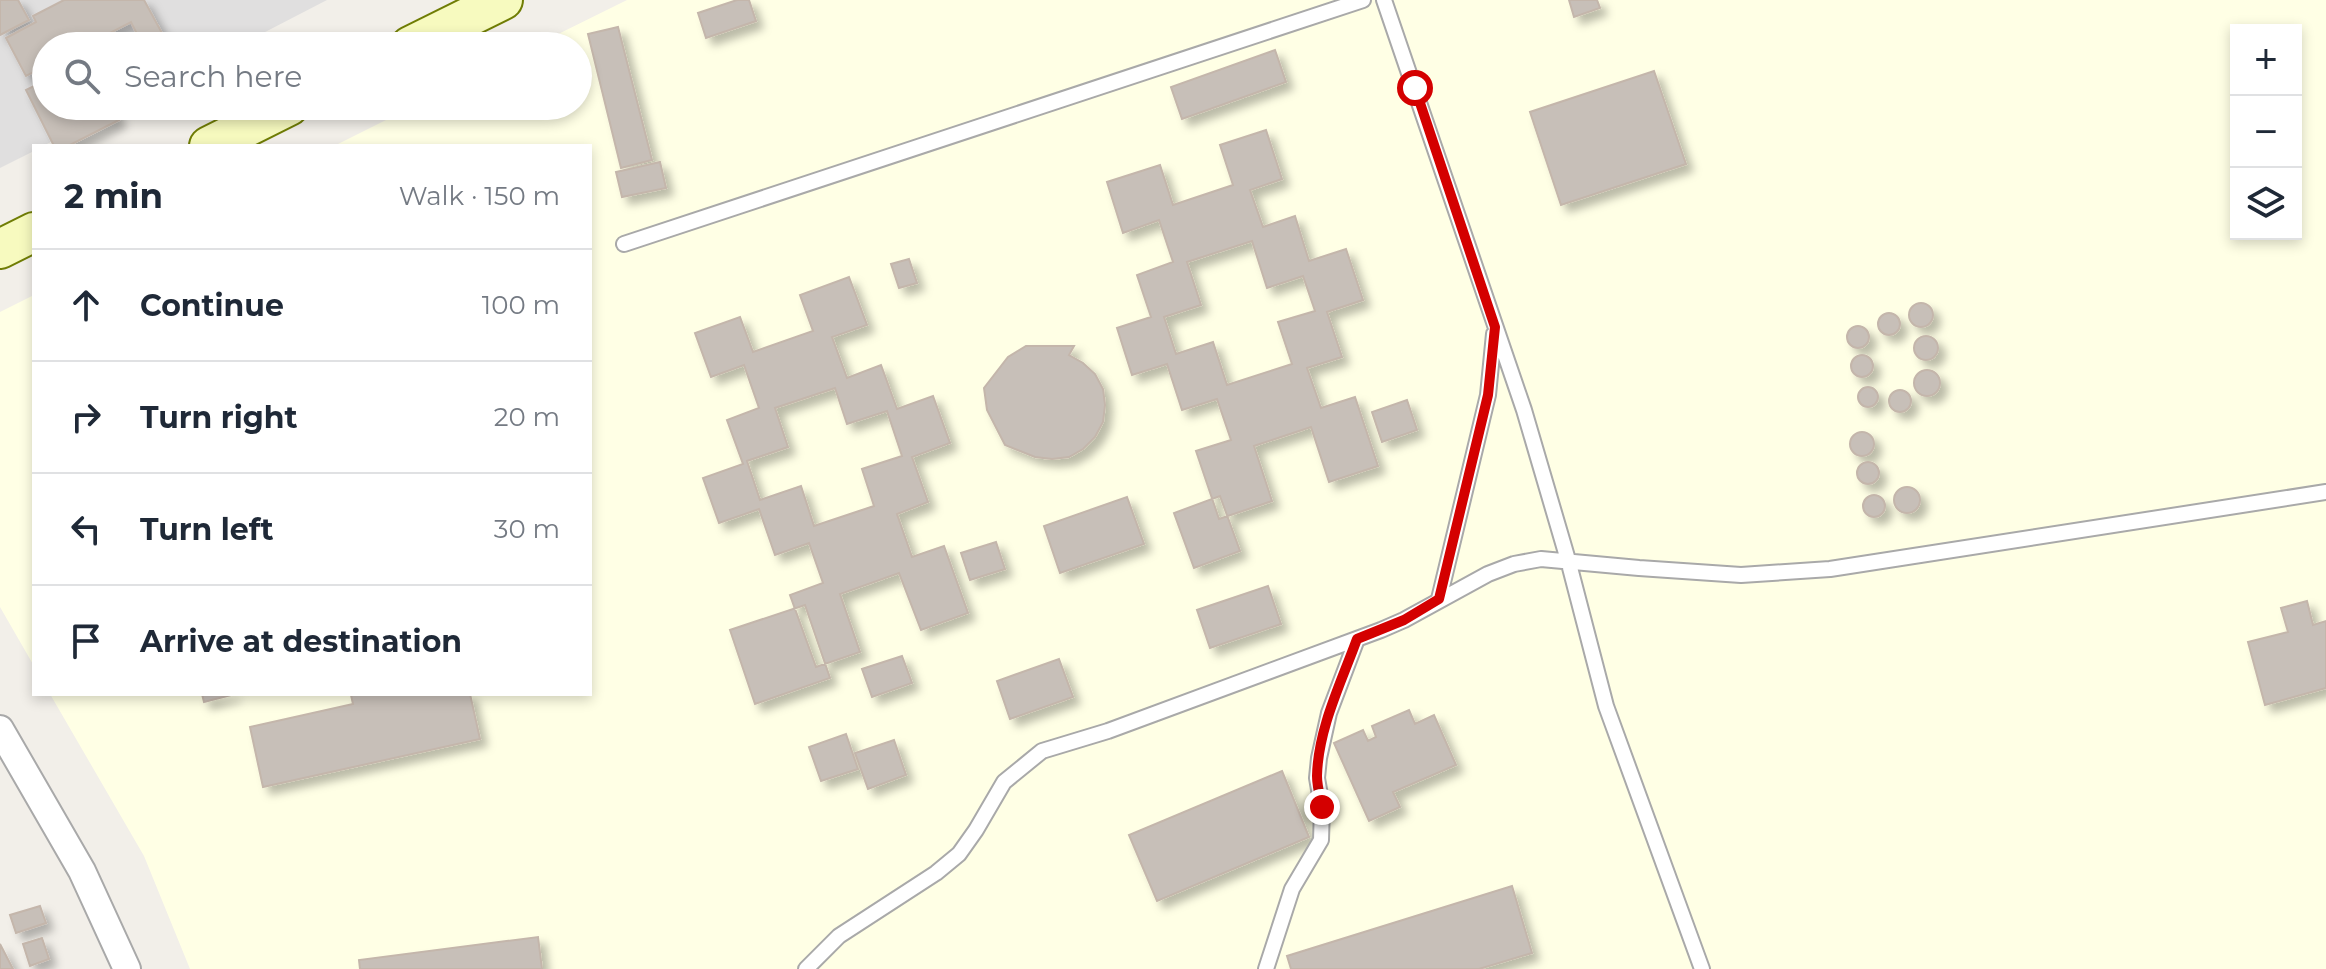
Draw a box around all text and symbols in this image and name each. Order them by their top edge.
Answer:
map controls [2230,24,2302,240]
button: + [2230,24,2302,96]
search box [32,32,592,120]
icon: search [60,54,104,98]
text: Search here [124,58,302,95]
route start [1397,70,1433,106]
button: − [2230,96,2302,168]
button: layers [2230,168,2302,240]
text: 2 min [64,175,163,217]
text: Walk · 150 m [399,180,560,212]
icon: ahead [64,283,108,327]
text: Continue [140,287,284,324]
text: 100 m [482,289,560,321]
icon: right [64,395,108,439]
text: Turn right [140,399,297,436]
text: 20 m [494,401,560,433]
icon: left [64,507,108,551]
text: Turn left [140,511,273,548]
text: 30 m [494,513,560,545]
icon: arrive [64,619,108,663]
text: Arrive at destination [140,623,462,660]
route end [1304,789,1340,825]

